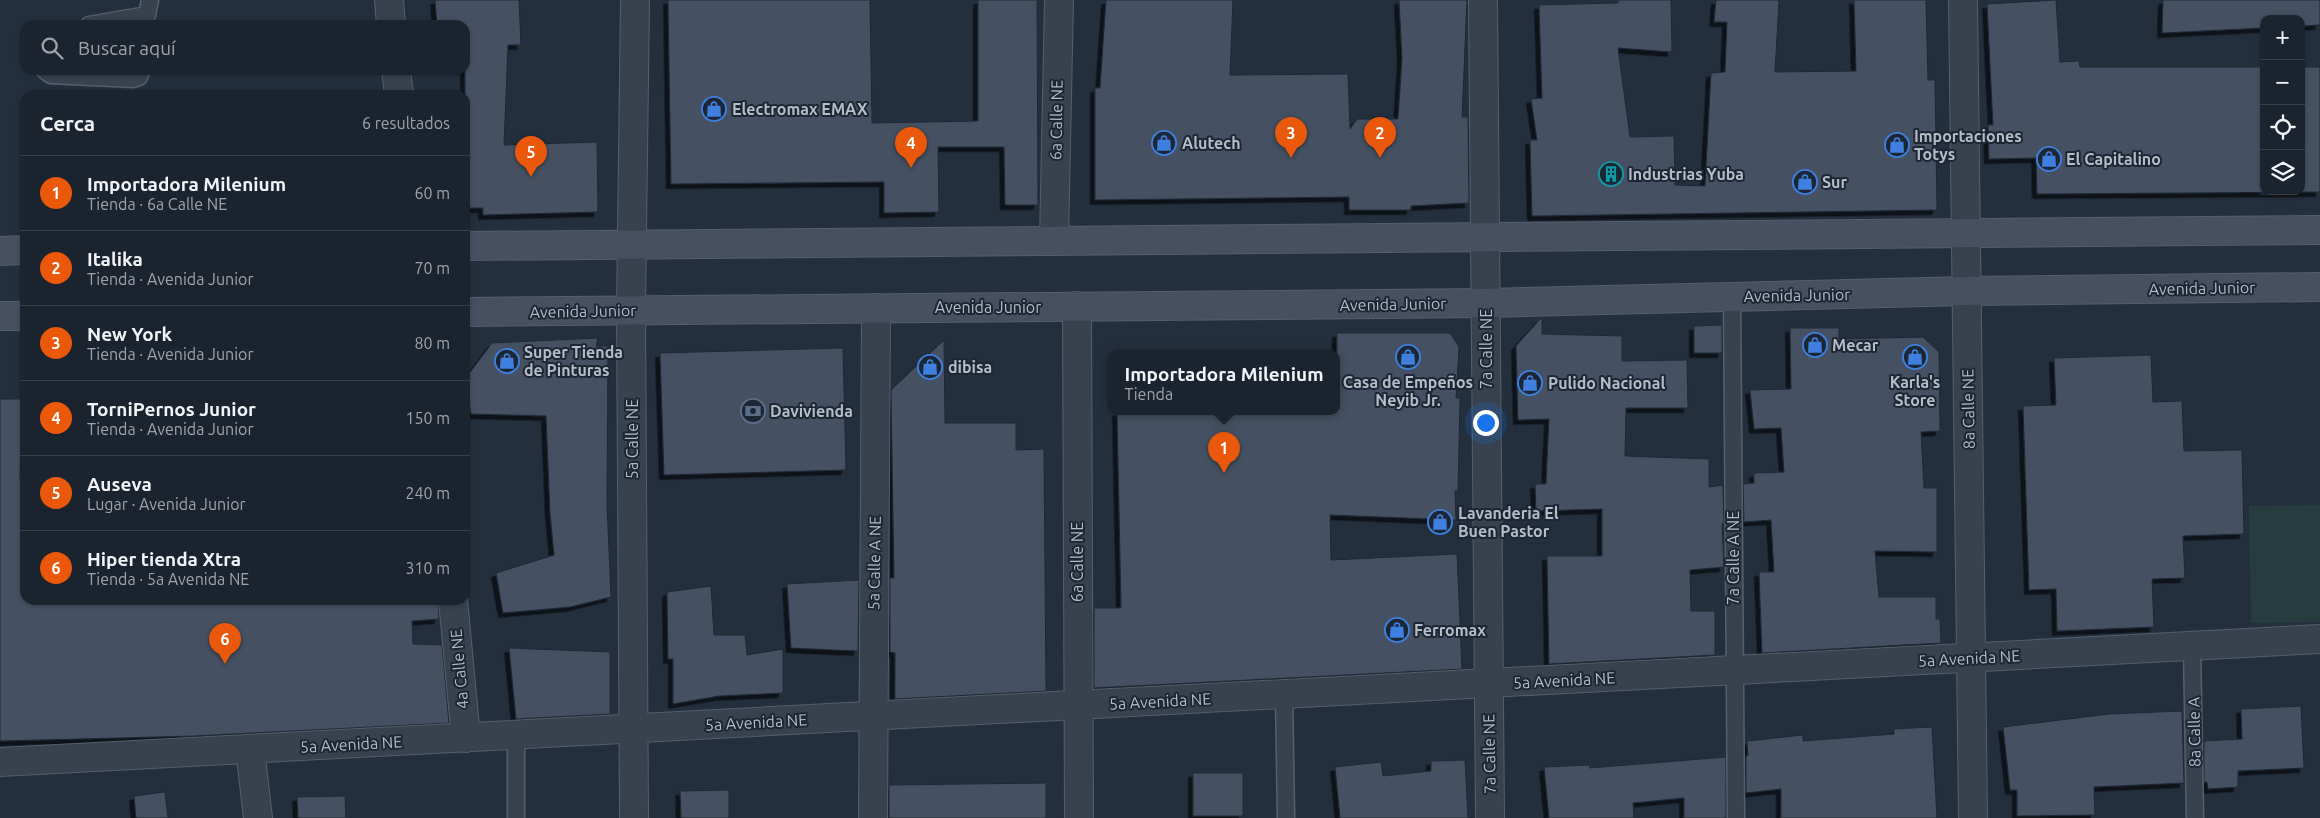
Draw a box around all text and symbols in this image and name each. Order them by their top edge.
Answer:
map controls [2260,15,2305,195]
button: + [2260,15,2305,60]
search box [20,20,470,75]
icon: search [38,34,66,62]
text: Buscar aquí [78,37,176,59]
button: − [2260,60,2305,105]
street label: 6a Calle NE [1046,80,1066,160]
shop icon: Electromax EMAX [701,96,727,122]
place label: Electromax EMAX [732,100,868,118]
button: locate [2260,105,2305,150]
text: Cerca [40,111,95,135]
text: 6 resultados [362,114,450,132]
pin: 3 [1275,117,1307,158]
pin: 2 [1364,117,1396,158]
pin: 4 [895,127,927,168]
place label: Importaciones Totys [1914,127,2022,163]
shop icon: Alutech [1151,130,1177,156]
shop icon: Importaciones Totys [1884,132,1910,158]
place label: Alutech [1182,134,1241,152]
pin: 5 [515,136,547,177]
shop icon: El Capitalino [2036,146,2062,172]
place label: El Capitalino [2066,150,2161,168]
button: layers [2260,150,2305,195]
building icon: Industrias Yuba [1598,161,1624,187]
place label: Industrias Yuba [1628,165,1744,183]
shop icon: Sur [1792,169,1818,195]
text: Importadora Milenium [87,173,286,195]
place label: Sur [1822,173,1847,191]
text: 1 [51,184,61,202]
text: 60 m [414,184,450,202]
text: Tienda · 6a Calle NE [87,195,227,213]
text: Italika [87,248,143,270]
text: 2 [51,259,61,277]
text: 70 m [414,259,450,277]
text: Tienda · Avenida Junior [87,270,253,288]
street label: Avenida Junior [2149,278,2255,298]
street label: Avenida Junior [1744,285,1850,305]
street label: Avenida Junior [1340,294,1446,314]
street label: Avenida Junior [935,298,1041,316]
street label: Avenida Junior [530,301,636,321]
street label: 7a Calle NE [1477,309,1495,389]
text: New York [87,323,172,345]
shop icon: Mecar [1802,332,1828,358]
text: 3 [51,334,61,352]
text: 80 m [414,334,450,352]
place label: Mecar [1832,336,1879,354]
place label: Super Tienda de Pinturas [524,343,623,379]
shop icon: Casa de Empeños Neyib Jr. [1395,344,1421,370]
shop icon: Karla's Store [1902,344,1928,370]
text: Tienda · Avenida Junior [87,345,253,363]
shop icon: Super Tienda de Pinturas [494,348,520,374]
popup [1108,350,1340,415]
shop icon: dibisa [917,354,943,380]
place label: dibisa [948,358,992,376]
text: Importadora Milenium [1124,363,1324,385]
street label: 8a Calle NE [1958,369,1978,449]
shop icon: Pulido Nacional [1517,370,1543,396]
place label: Casa de Empeños Neyib Jr. [1343,373,1473,409]
place label: Karla's Store [1890,373,1940,409]
place label: Pulido Nacional [1548,374,1665,392]
text: Tienda [1124,385,1173,403]
text: TorniPernos Junior [87,398,256,420]
bank icon: Davivienda [740,398,766,424]
street label: 5a Calle NE [623,399,641,479]
place label: Davivienda [770,402,853,420]
text: 4 [51,409,61,427]
text: 150 m [405,409,450,427]
your location [1473,410,1499,436]
text: Tienda · Avenida Junior [87,420,253,438]
pin: 1 [1208,432,1240,473]
text: Auseva [87,473,152,495]
text: 5 [51,484,61,502]
text: 240 m [405,484,450,502]
text: Lugar · Avenida Junior [87,495,246,513]
place label: Lavanderia El Buen Pastor [1458,504,1559,540]
shop icon: Lavanderia El Buen Pastor [1427,509,1453,535]
street label: 7a Calle A NE [1724,511,1742,605]
street label: 5a Calle A NE [864,516,884,610]
street label: 6a Calle NE [1068,522,1086,602]
text: Hiper tienda Xtra [87,548,241,570]
text: 6 [51,559,61,577]
text: 310 m [405,559,450,577]
text: Tienda · 5a Avenida NE [87,570,249,588]
shop icon: Ferromax [1384,617,1410,643]
place label: Ferromax [1414,621,1486,639]
pin: 6 [209,623,241,664]
street label: 4a Calle NE [447,628,471,710]
street label: 5a Avenida NE [1917,646,2021,670]
street label: 5a Avenida NE [1512,668,1616,692]
street label: 5a Avenida NE [1108,689,1212,713]
street label: 8a Calle A [2184,696,2204,767]
street label: 5a Avenida NE [704,710,808,734]
street label: 7a Calle NE [1479,714,1499,794]
street label: 5a Avenida NE [299,732,403,756]

